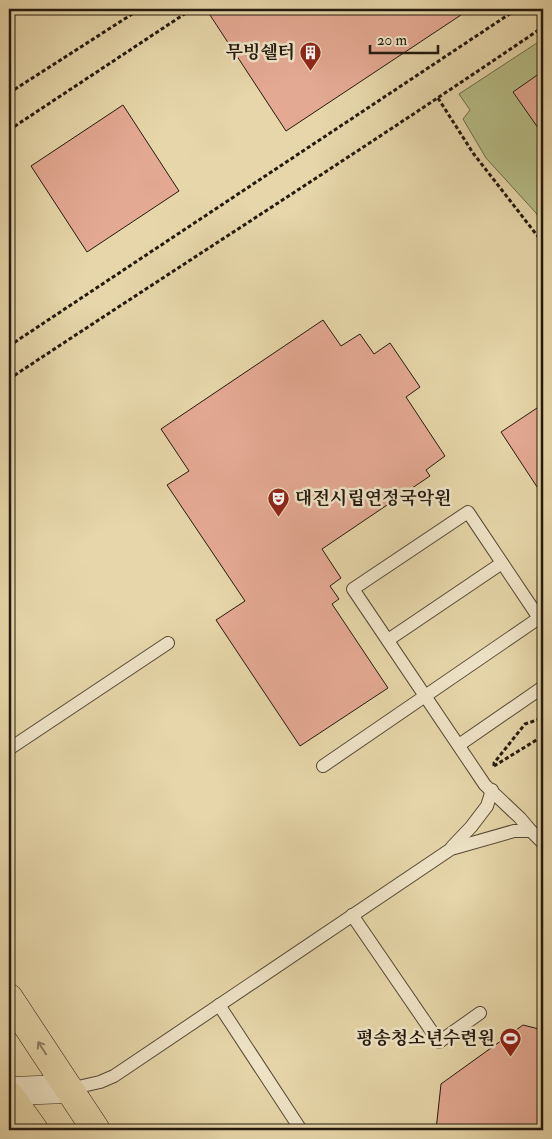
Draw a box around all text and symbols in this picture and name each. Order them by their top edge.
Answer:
scale bar [370,22,437,54]
text: 20 m [377,31,407,50]
building icon: 무빙쉘터 [299,40,323,71]
place label: 무빙쉘터 [225,41,295,64]
theatre icon: 대전시립연정국악원 [267,486,291,517]
place label: 대전시립연정국악원 [295,487,452,510]
sports icon: 평송청소년수련원 [499,1026,523,1057]
place label: 평송청소년수련원 [356,1027,495,1050]
one-way arrow [37,1041,47,1055]

